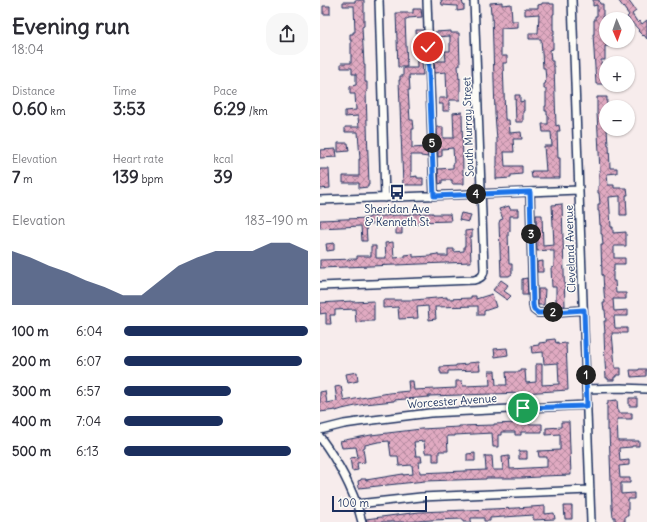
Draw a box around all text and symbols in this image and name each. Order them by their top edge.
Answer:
text: Evening run [12,12,130,40]
north arrow [599,12,635,48]
map controls [599,12,635,136]
button: share [266,13,308,55]
pin [411,30,445,64]
icon: check [417,36,439,58]
text: 18:04 [12,41,44,58]
button: + [599,56,635,92]
street label: South Murray Street [459,77,477,177]
text: Distance [12,84,55,98]
text: Time [113,84,136,98]
text: Pace [213,84,237,98]
text: 0.60 [12,98,48,120]
text: 3:53 [113,98,146,120]
text: 6:29 [213,98,246,120]
button: − [599,100,635,136]
text: km [48,104,66,118]
text: /km [246,104,268,118]
pin: 5 [422,133,442,153]
text: 5 [429,136,435,150]
text: Elevation [12,152,57,166]
text: Heart rate [113,152,164,166]
text: kcal [213,152,233,166]
text: 7 [12,166,20,188]
text: 139 [113,166,139,188]
text: 39 [213,166,233,188]
text: m [20,172,33,186]
text: bpm [139,172,163,186]
bus stop icon: Sheridan Ave & Kenneth St [388,183,406,201]
pin: 4 [466,184,486,204]
text: 4 [473,187,479,201]
place label: Sheridan Ave & Kenneth St [364,202,430,229]
street label: Cleveland Avenue [561,205,579,293]
text: Elevation [12,212,65,229]
text: 183–190 m [245,212,308,229]
pin: 3 [521,224,541,244]
text: 3 [528,227,534,241]
pin: 2 [543,302,563,322]
text: 2 [550,305,556,319]
text: 100 m [12,323,49,340]
text: 6:04 [76,323,103,340]
text: 200 m [12,353,51,370]
text: 6:07 [76,353,101,370]
pin: 1 [576,365,596,385]
text: 1 [584,368,588,382]
text: 300 m [12,383,51,400]
text: 6:57 [76,383,100,400]
street label: Worcester Avenue [407,391,497,411]
pin [506,391,540,425]
icon: arrive [512,397,534,419]
text: 400 m [12,413,51,430]
text: 7:04 [76,413,101,430]
text: 500 m [12,443,51,460]
text: 6:13 [76,443,99,460]
scale bar [332,494,427,513]
text: 100 m [338,496,369,510]

